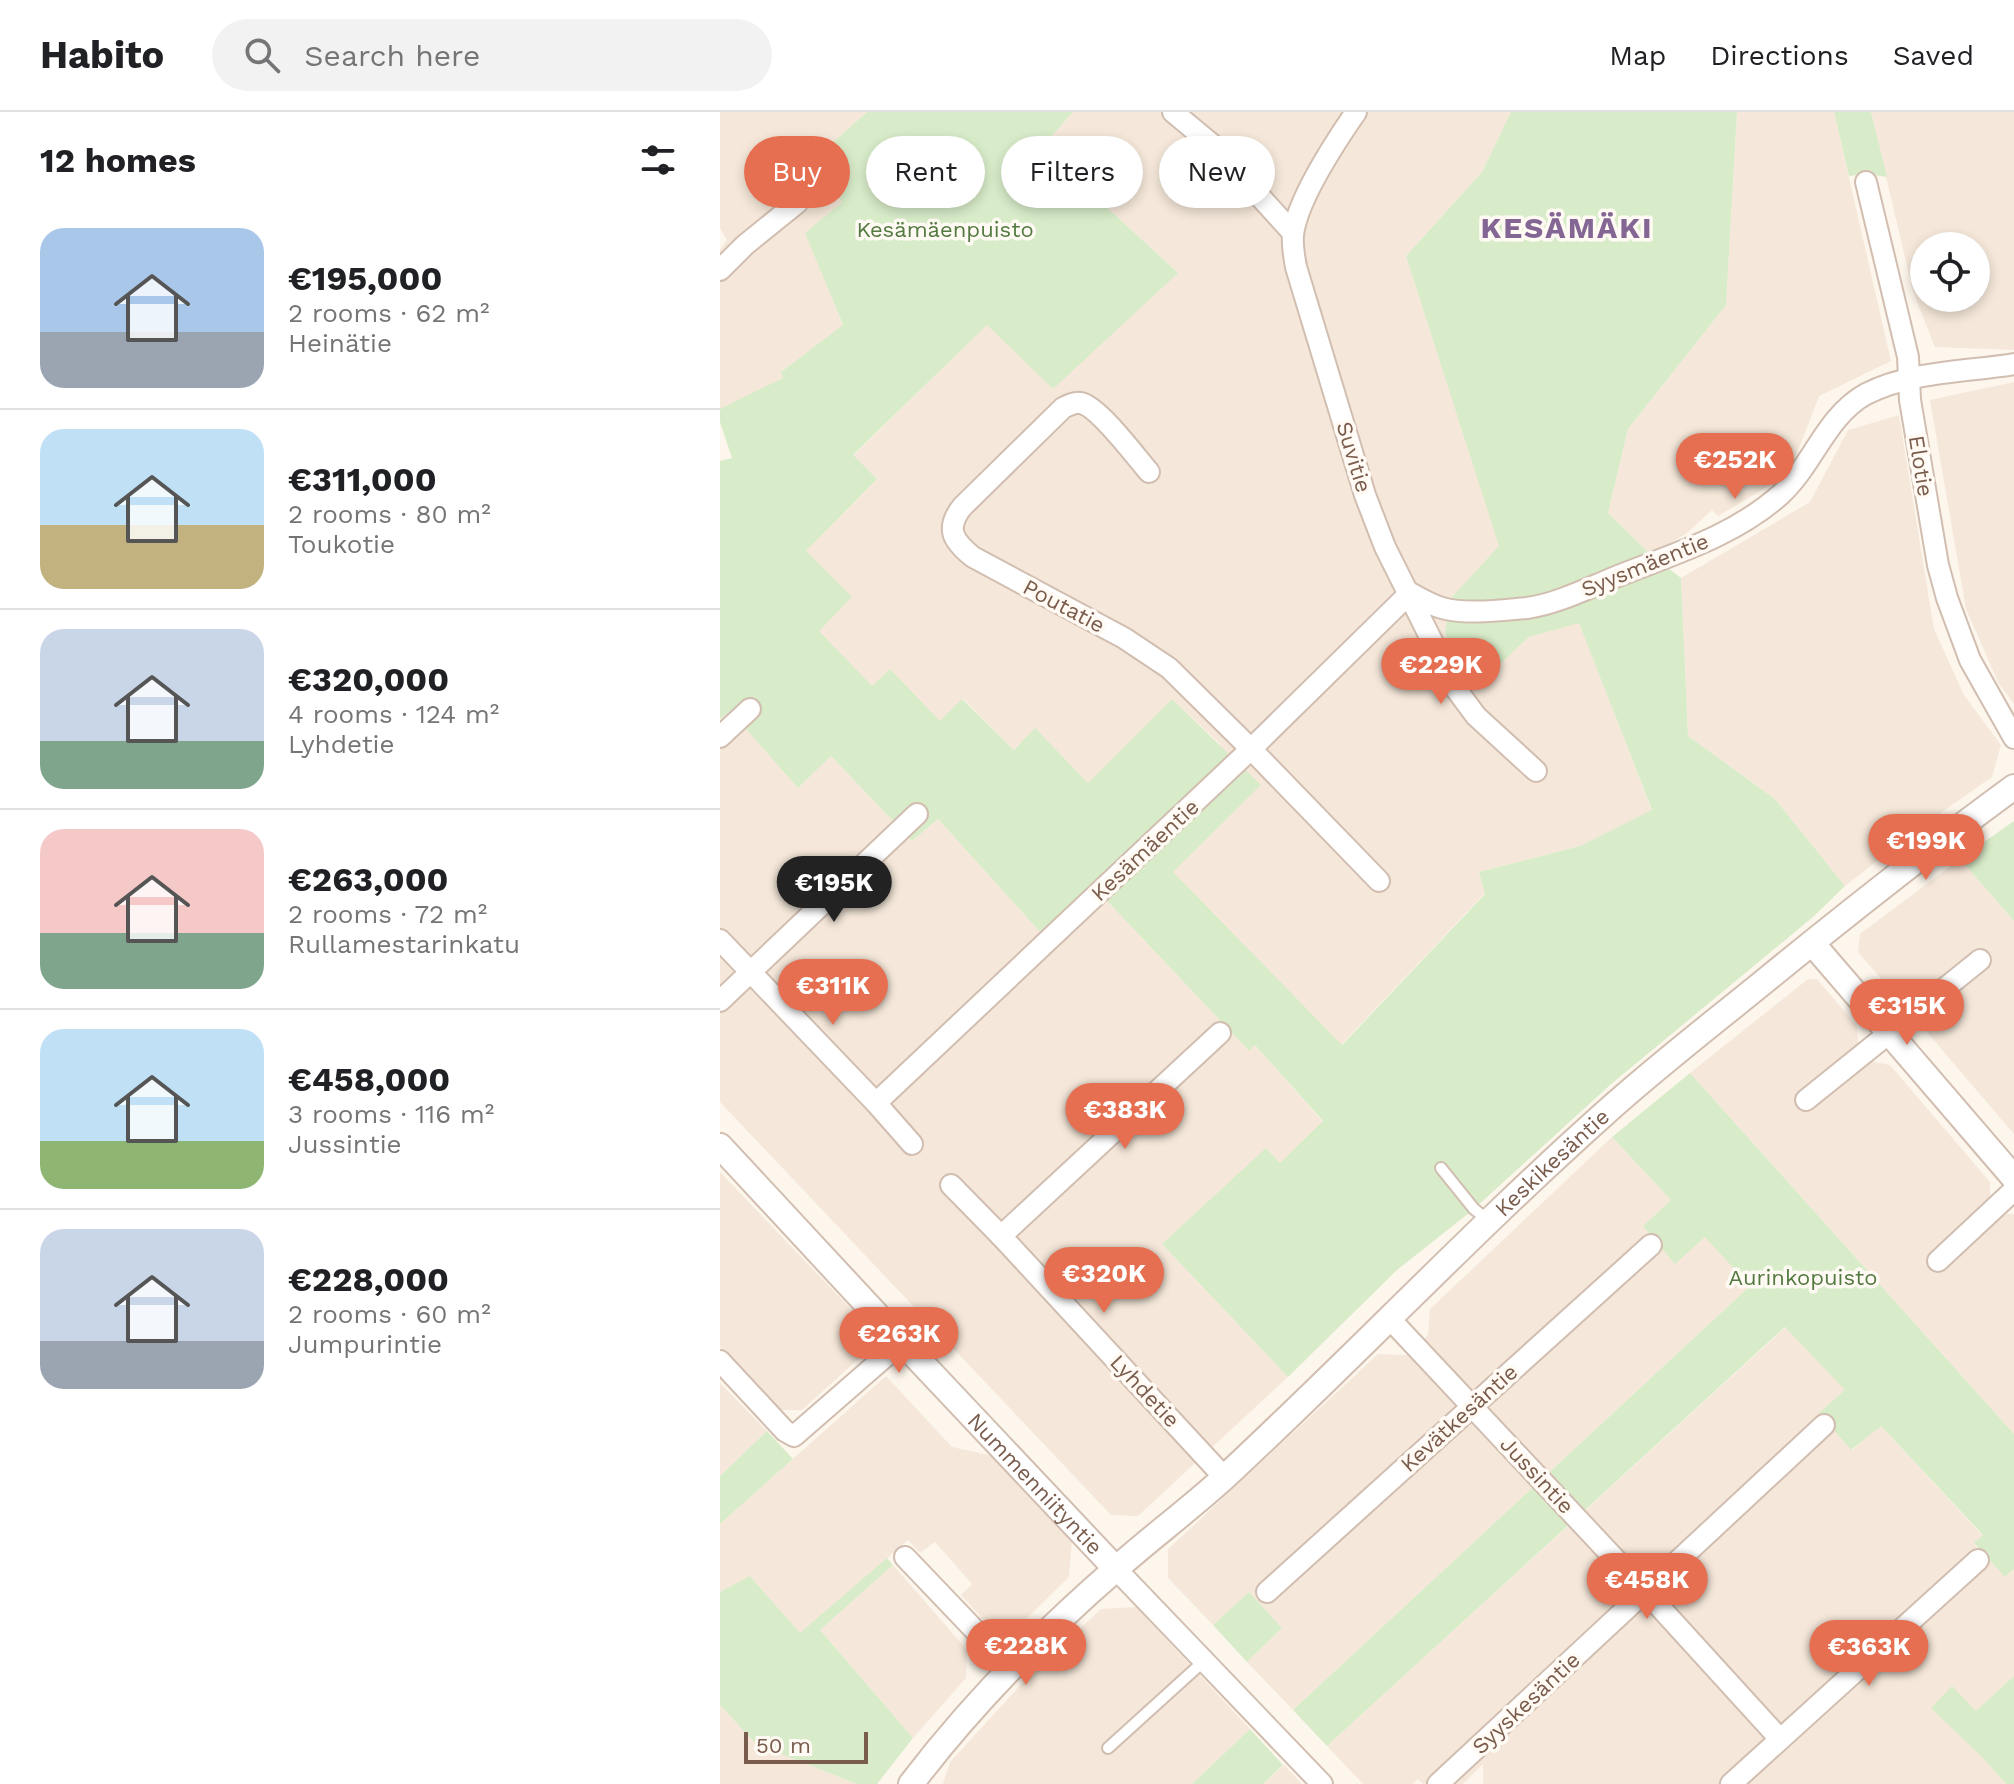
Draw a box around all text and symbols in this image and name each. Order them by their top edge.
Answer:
search box [212,19,772,91]
text: Habito [40,33,164,77]
icon: search [240,33,284,77]
text: Search here [304,38,480,73]
text: Map [1609,39,1666,72]
text: Directions [1710,39,1849,72]
text: Saved [1893,39,1974,72]
chip: Buy [744,136,850,208]
chip: Rent [866,136,985,208]
chip: Filters [1001,136,1143,208]
chip: New [1159,136,1275,208]
icon: filters [636,138,680,182]
text: 12 homes [40,140,196,180]
district label: KESÄMÄKI [1480,210,1654,245]
park label: Kesämäenpuisto [856,217,1034,242]
map controls [1910,232,1990,312]
button: locate [1910,232,1990,312]
text: €195,000 [288,258,442,298]
icon: home [104,260,200,356]
text: 2 rooms · 62 m² [288,298,490,328]
text: Heinätie [288,328,392,358]
street label: Suvitie [1331,419,1377,495]
pin: €252K [1679,433,1791,501]
street label: Elotie [1904,434,1938,498]
text: €252K [1694,444,1776,474]
text: €311,000 [288,459,437,499]
icon: home [104,461,200,557]
text: 2 rooms · 80 m² [288,499,491,529]
street label: Syysmäentie [1578,528,1712,602]
text: Toukotie [288,529,395,559]
street label: Poutatie [1019,574,1109,638]
pin: €229K [1385,638,1497,706]
text: €229K [1399,649,1483,679]
text: €320,000 [288,659,449,699]
icon: home [104,661,200,757]
text: 4 rooms · 124 m² [288,699,499,729]
text: Lyhdetie [288,729,394,759]
street label: Kesämäentie [1086,794,1204,906]
pin: €199K [1870,814,1982,882]
text: €199K [1886,825,1966,855]
pin: €195K [778,856,890,924]
text: €263,000 [288,859,448,899]
icon: home [104,861,200,957]
text: €195K [795,867,873,897]
text: 2 rooms · 72 m² [288,899,487,929]
text: Rullamestarinkatu [288,929,520,959]
pin: €311K [777,959,889,1027]
text: €311K [796,970,870,1000]
pin: €315K [1851,979,1963,1047]
text: €315K [1868,990,1946,1020]
text: €458,000 [288,1059,450,1099]
icon: home [104,1061,200,1157]
pin: €383K [1069,1083,1181,1151]
text: €383K [1083,1094,1167,1124]
text: 3 rooms · 116 m² [288,1099,494,1129]
street label: Keskikesäntie [1490,1103,1614,1221]
text: Jussintie [288,1129,402,1159]
pin: €320K [1048,1247,1160,1315]
text: €320K [1062,1258,1146,1288]
text: €228,000 [288,1259,449,1299]
icon: home [104,1261,200,1357]
park label: Aurinkopuisto [1729,1265,1877,1290]
text: 2 rooms · 60 m² [288,1299,491,1329]
pin: €263K [843,1307,955,1375]
text: €263K [857,1318,941,1348]
text: Jumpurintie [288,1329,442,1359]
street label: Lyhdetie [1105,1350,1185,1432]
street label: Kevätkesäntie [1396,1359,1522,1477]
street label: Nummenniityntie [963,1408,1108,1559]
street label: Jussintie [1495,1431,1579,1519]
pin: €458K [1591,1553,1703,1621]
text: €458K [1605,1564,1689,1594]
pin: €228K [970,1619,1082,1687]
pin: €363K [1813,1620,1925,1688]
text: €228K [984,1630,1068,1660]
text: €363K [1827,1631,1911,1661]
street label: Syyskesäntie [1467,1647,1585,1759]
scale bar [744,1728,868,1764]
text: 50 m [756,1733,811,1758]

